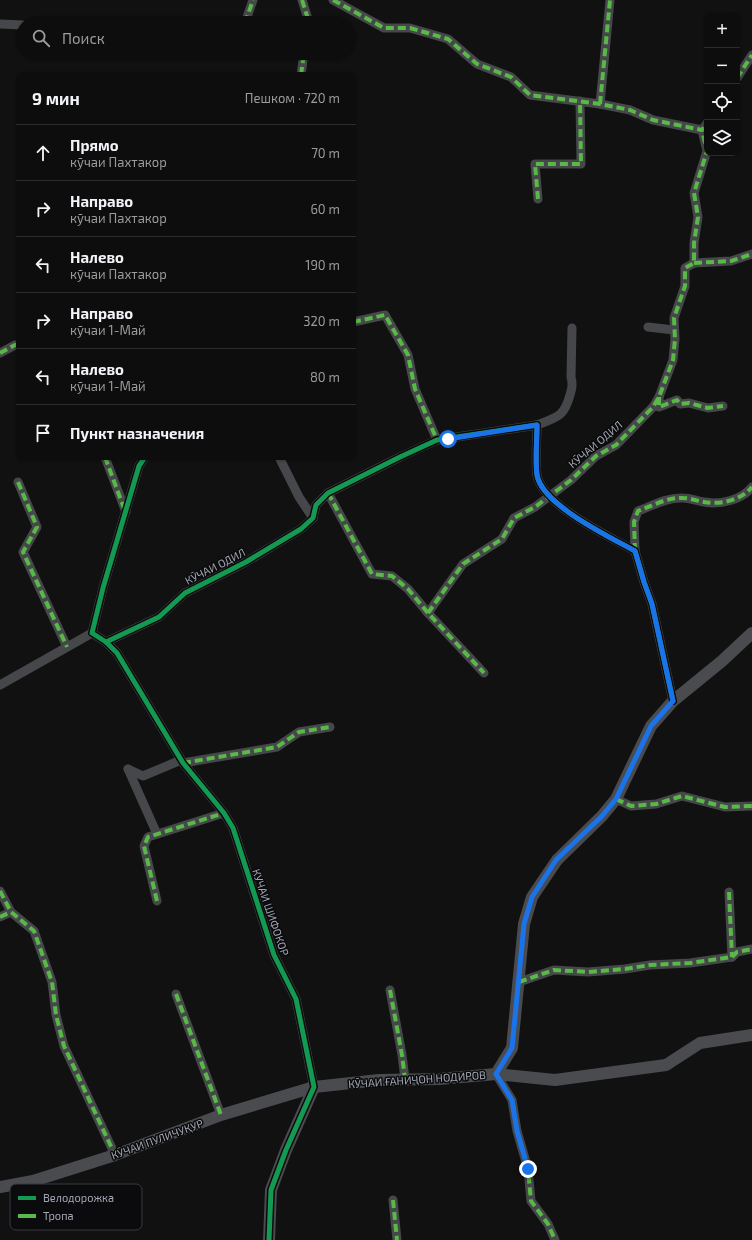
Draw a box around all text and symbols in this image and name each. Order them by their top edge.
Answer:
map controls [704,12,740,156]
button: + [704,12,740,48]
search box [16,16,356,60]
icon: search [30,27,52,49]
text: Поиск [62,29,105,47]
button: − [704,48,740,84]
button: locate [704,84,740,120]
text: 9 мин [32,88,80,108]
text: Пешком · 720 m [245,90,340,106]
button: layers [704,120,740,156]
text: Прямо [70,136,119,154]
icon: ahead [32,142,54,164]
text: 70 m [311,145,340,161]
text: кӯчаи Пахтакор [70,154,167,170]
text: Направо [70,192,133,210]
icon: right [32,198,54,220]
text: 60 m [310,201,340,217]
text: кӯчаи Пахтакор [70,210,167,226]
text: Налево [70,248,124,266]
icon: left [32,254,54,276]
text: 190 m [305,257,340,273]
text: кӯчаи Пахтакор [70,266,167,282]
text: Направо [70,304,133,322]
icon: right [32,310,54,332]
text: 320 m [303,313,340,329]
text: кӯчаи 1-Май [70,322,146,338]
text: Налево [70,360,124,378]
icon: left [32,366,54,388]
text: 80 m [310,369,340,385]
text: кӯчаи 1-Май [70,378,146,394]
street label: КӮЧАИ ОДИЛ [566,418,624,470]
icon: arrive [32,422,54,444]
text: Пункт назначения [70,424,204,442]
route start [439,430,457,448]
street label: КӮЧАИ ОДИЛ [183,545,247,587]
street label: КУЧАИ ШИФОКОР [250,867,292,957]
street label: КӮЧАИ ҒАНИҶОН НОДИРОВ [348,1068,486,1090]
street label: КӮЧАИ ПУЛИЧУҚУР [109,1116,205,1162]
route end [519,1160,537,1178]
legend [10,1184,142,1230]
text: Велодорожка [43,1191,114,1204]
text: Тропа [43,1209,74,1222]

